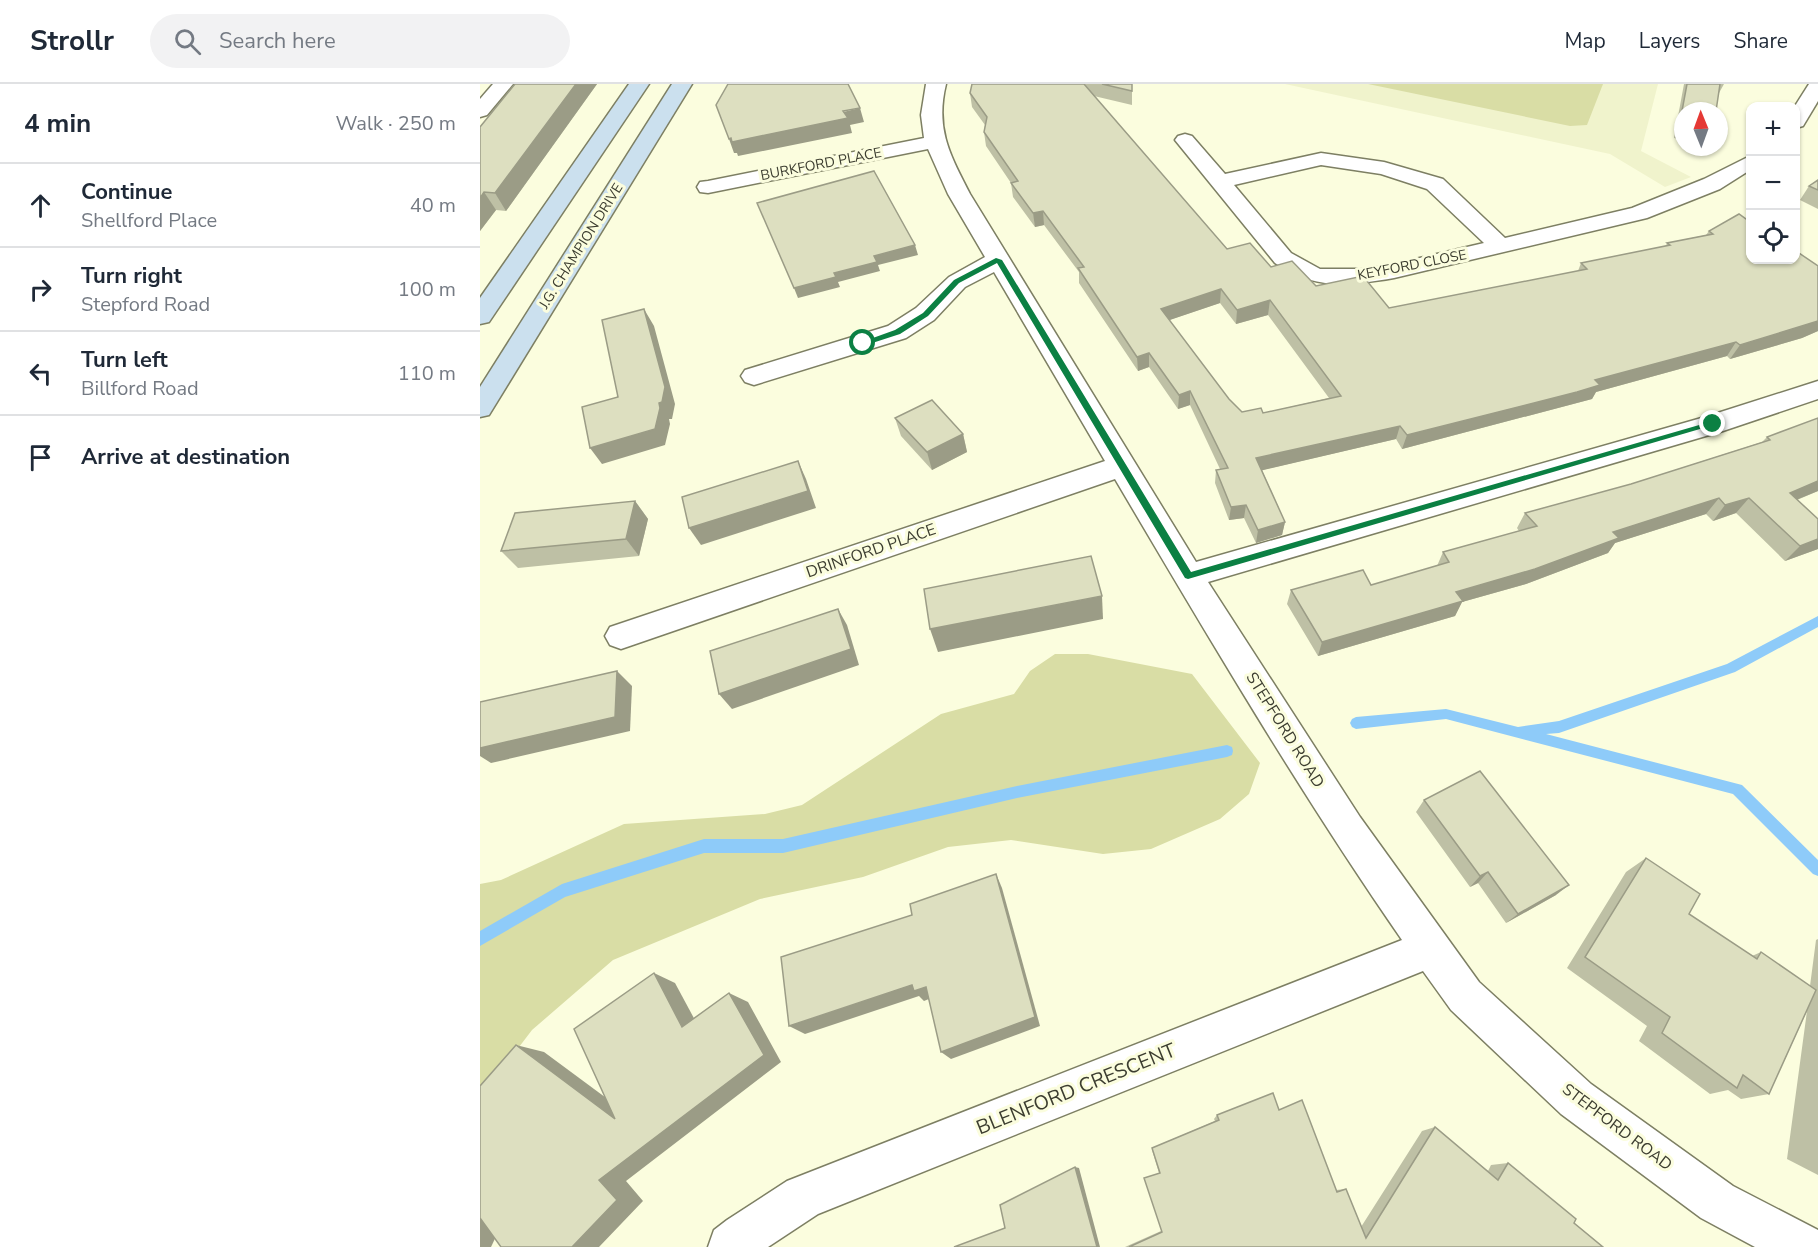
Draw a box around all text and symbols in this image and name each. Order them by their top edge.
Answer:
search box [150,14,570,68]
text: Strollr [30,22,114,60]
icon: search [171,25,204,58]
text: Search here [219,26,336,56]
text: Map [1564,27,1606,55]
text: Layers [1639,27,1700,55]
text: Share [1733,27,1788,55]
north arrow [1674,102,1728,156]
map controls [1746,102,1800,264]
button: + [1746,102,1800,156]
text: 4 min [24,106,91,141]
text: Walk · 250 m [336,110,456,137]
street label: BURKFORD PLACE [759,143,883,185]
button: − [1746,156,1800,210]
text: Continue [81,177,172,207]
street label: J.G. CHAMPION DRIVE [534,180,627,313]
icon: ahead [24,189,57,222]
text: 40 m [410,192,456,219]
text: Shellford Place [81,207,217,234]
button: locate [1746,210,1800,264]
street label: KEYFORD CLOSE [1356,245,1468,285]
text: Turn right [81,261,182,291]
icon: right [24,273,57,306]
text: 100 m [398,276,456,303]
text: Stepford Road [81,291,210,318]
route start [849,329,875,355]
text: Turn left [81,345,168,375]
icon: left [24,357,57,390]
text: 110 m [398,360,456,387]
text: Billford Road [81,375,199,402]
route end [1699,410,1725,436]
icon: arrive [24,441,57,474]
text: Arrive at destination [81,442,290,472]
street label: DRINFORD PLACE [803,518,939,584]
street label: STEPFORD ROAD [1241,668,1329,792]
street label: BLENFORD CRESCENT [972,1037,1180,1141]
street label: STEPFORD ROAD [1558,1078,1676,1176]

